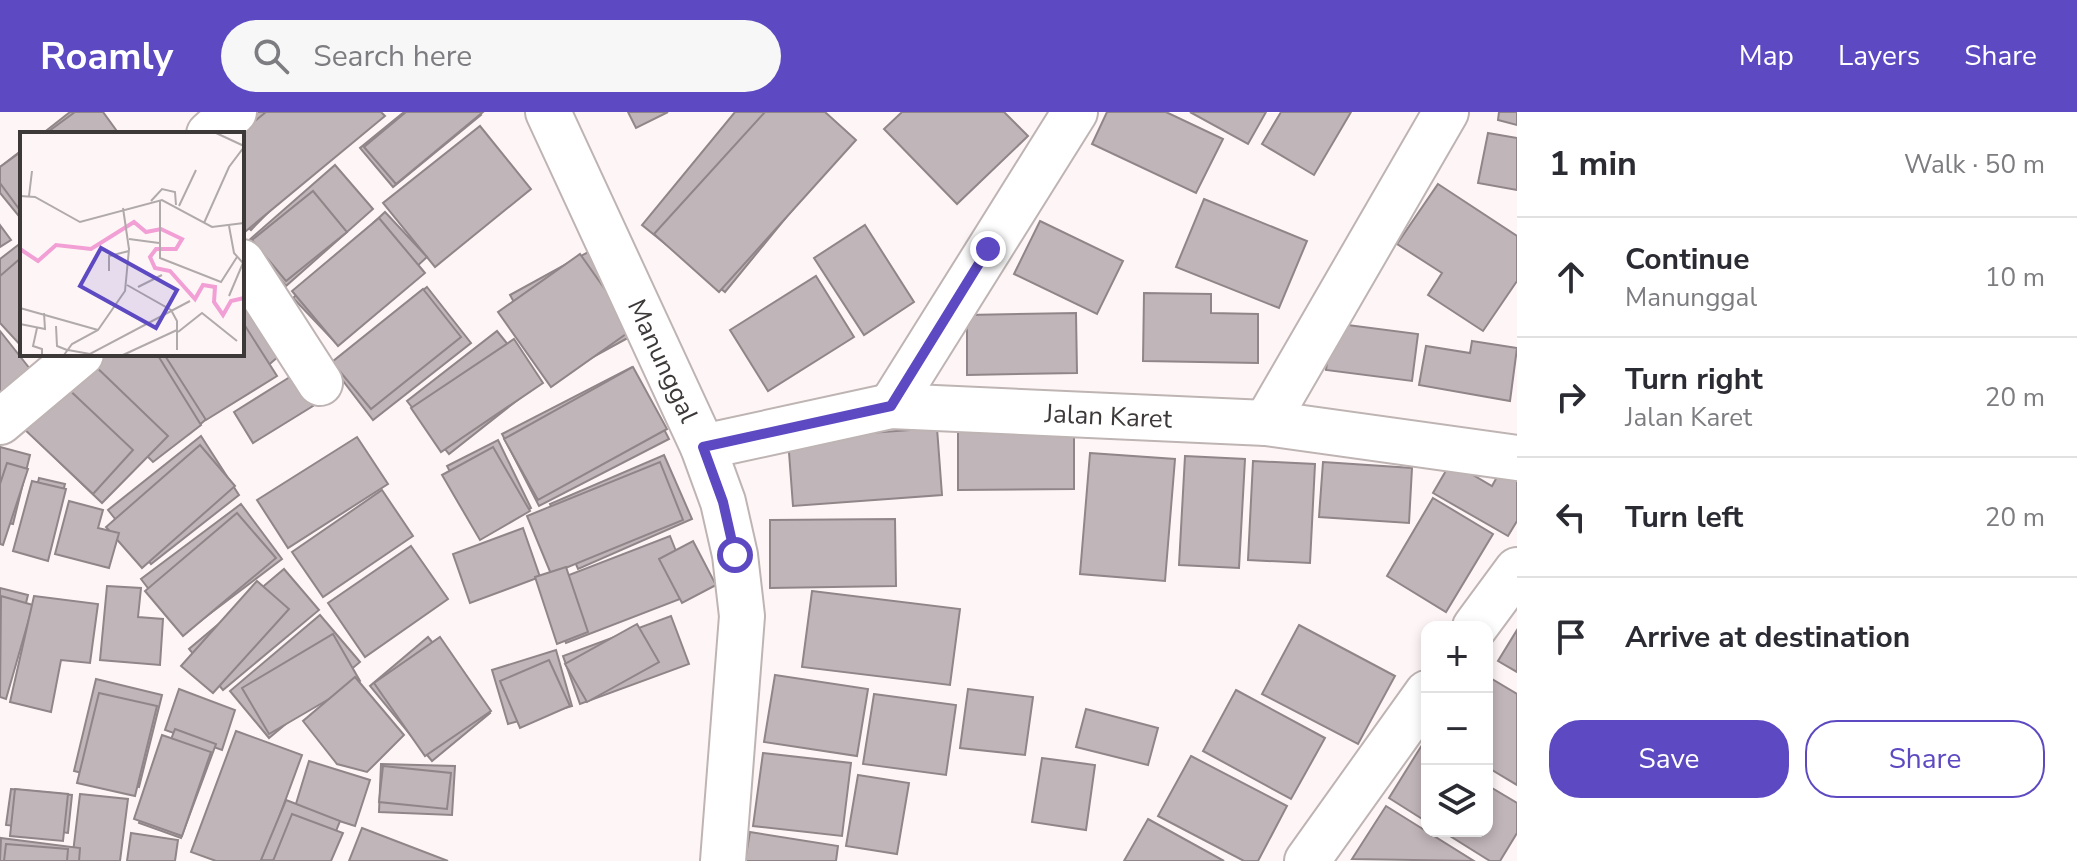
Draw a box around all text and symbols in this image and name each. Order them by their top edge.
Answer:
search box [221,20,781,92]
text: Roamly [40,31,173,82]
icon: search [249,34,293,78]
text: Search here [313,36,472,77]
text: Map [1739,37,1794,75]
text: Layers [1838,37,1920,75]
text: Share [1964,37,2037,75]
inset map [20,132,244,356]
text: 1 min [1549,141,1637,187]
text: Walk · 50 m [1904,147,2045,182]
route end [970,231,1006,267]
text: Continue [1625,239,1750,280]
icon: ahead [1549,255,1593,299]
text: 10 m [1985,260,2045,295]
text: Manunggal [1625,280,1757,315]
street label: Manunggal [619,294,706,428]
text: Turn right [1625,359,1763,400]
icon: right [1549,375,1593,419]
text: 20 m [1985,380,2045,415]
street label: Jalan Karet [1043,396,1174,437]
text: Jalan Karet [1625,400,1752,435]
icon: left [1549,495,1593,539]
text: Turn left [1625,497,1743,538]
text: 20 m [1985,500,2045,535]
route start [717,537,753,573]
icon: arrive [1549,615,1593,659]
text: Arrive at destination [1625,617,1910,658]
map controls [1421,621,1493,837]
button: + [1421,621,1493,693]
button: − [1421,693,1493,765]
button: Save [1549,720,1789,798]
button: Share [1805,720,2045,798]
button: layers [1421,765,1493,837]

